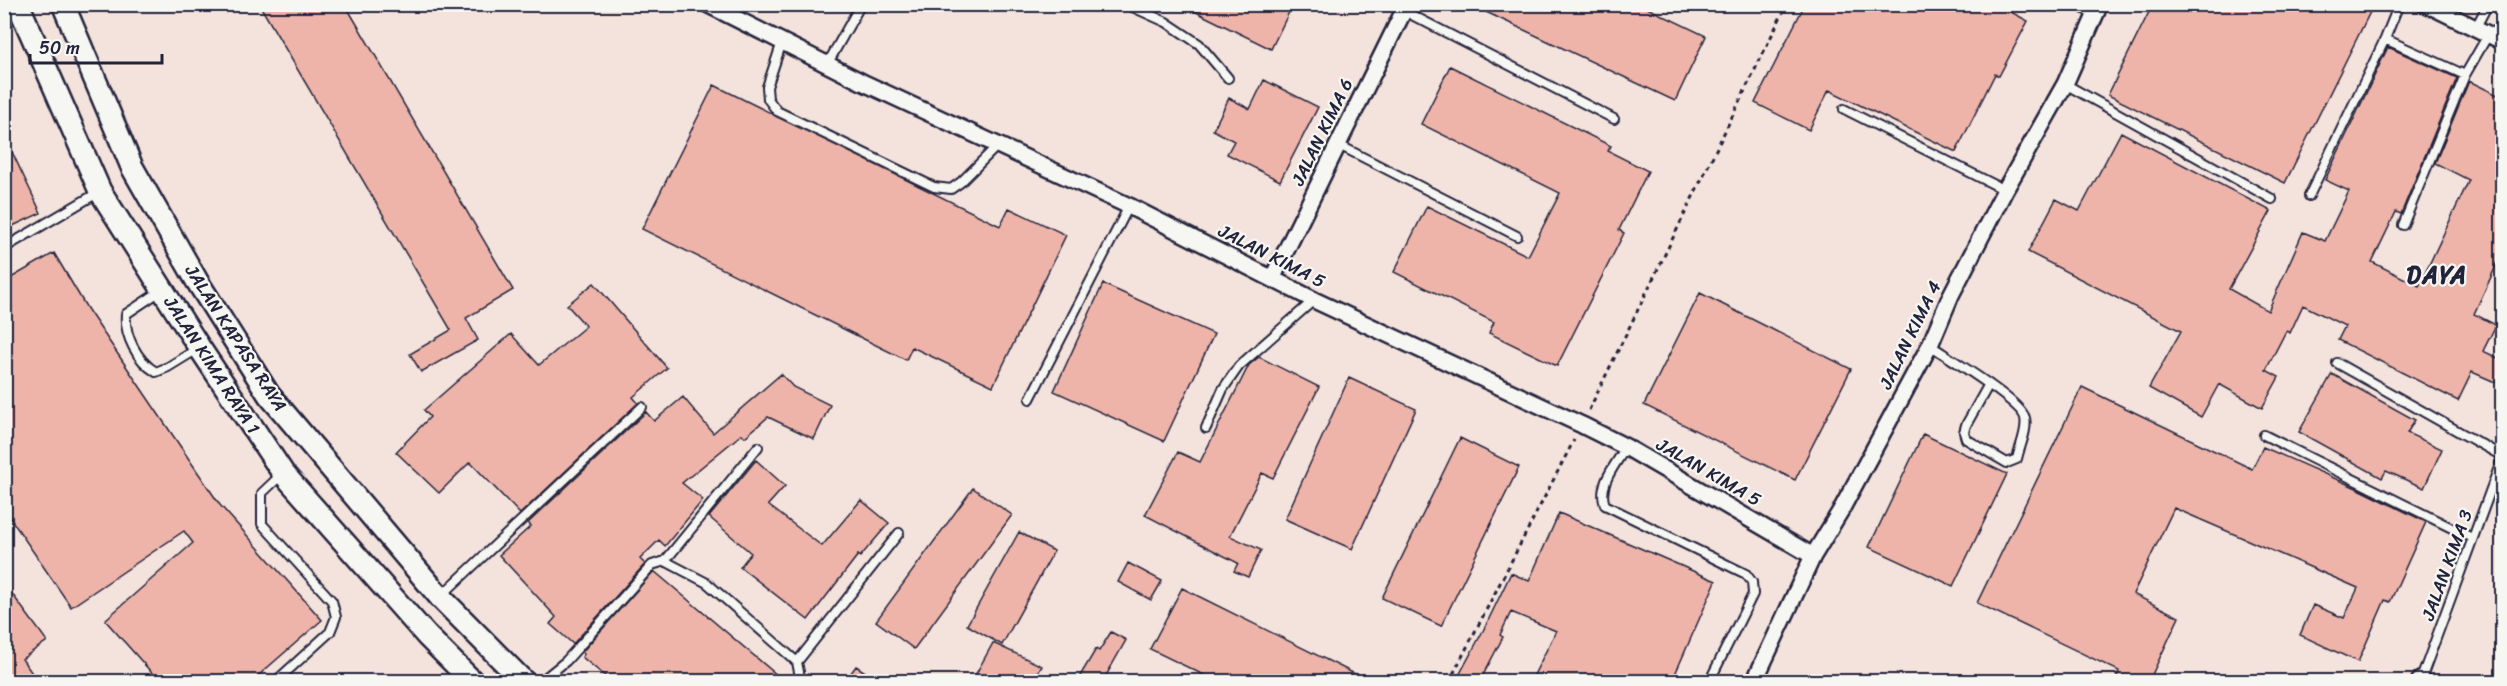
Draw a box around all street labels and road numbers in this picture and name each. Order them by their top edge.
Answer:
street label: JALAN KIMA 6 [1282,73,1362,192]
street label: JALAN KIMA 5 [1212,215,1331,297]
street label: JALAN KAPASA RAYA [176,257,296,418]
street label: JALAN KIMA 4 [1869,275,1950,396]
street label: JALAN KIMA RAYA 1 [155,289,269,441]
street label: JALAN KIMA 5 [1649,428,1768,515]
street label: JALAN KIMA 3 [2412,505,2482,626]

